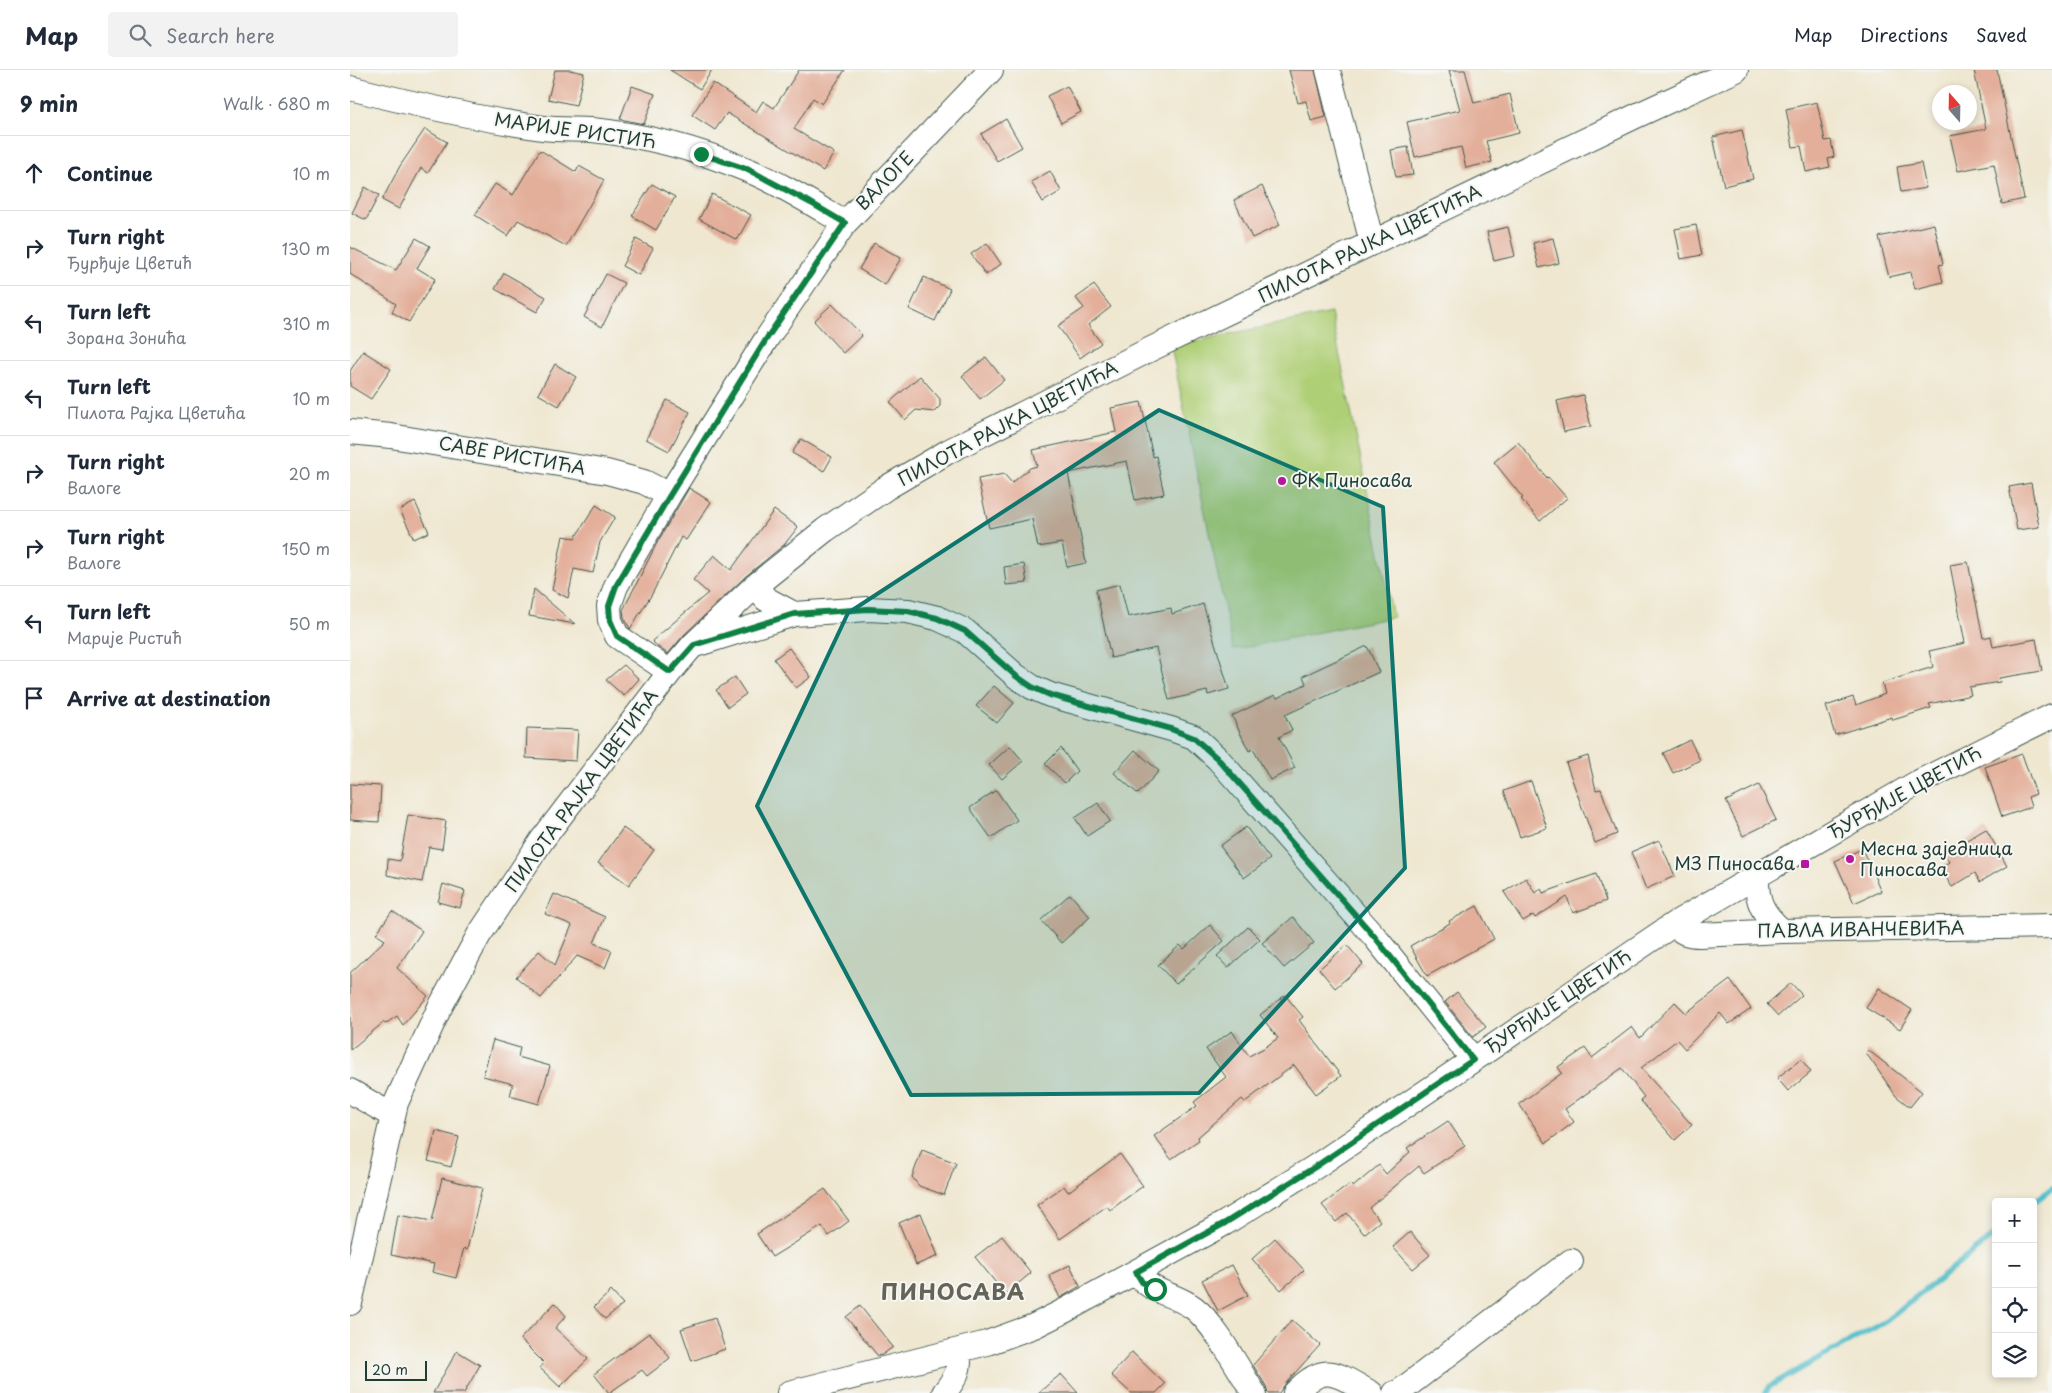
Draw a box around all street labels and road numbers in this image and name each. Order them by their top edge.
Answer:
street label: МАРИЈЕ РИСТИЋ [493,105,658,154]
street label: ВАЛОГЕ [849,144,919,216]
street label: ПИЛОТА РАЈКА ЦВЕТИЋА [1253,177,1486,309]
street label: ПИЛОТА РАЈКА ЦВЕТИЋА [893,353,1122,492]
street label: САВЕ РИСТИЋА [437,428,588,481]
street label: ПИЛОТА РАЈКА ЦВЕТИЋА [498,683,664,897]
street label: ЂУРЂИЈЕ ЦВЕТИЋ [1823,738,1986,845]
street label: ПАВЛА ИВАНЧЕВИЋА [1757,913,1965,944]
street label: ЂУРЂИЈЕ ЦВЕТИЋ [1479,942,1636,1060]

